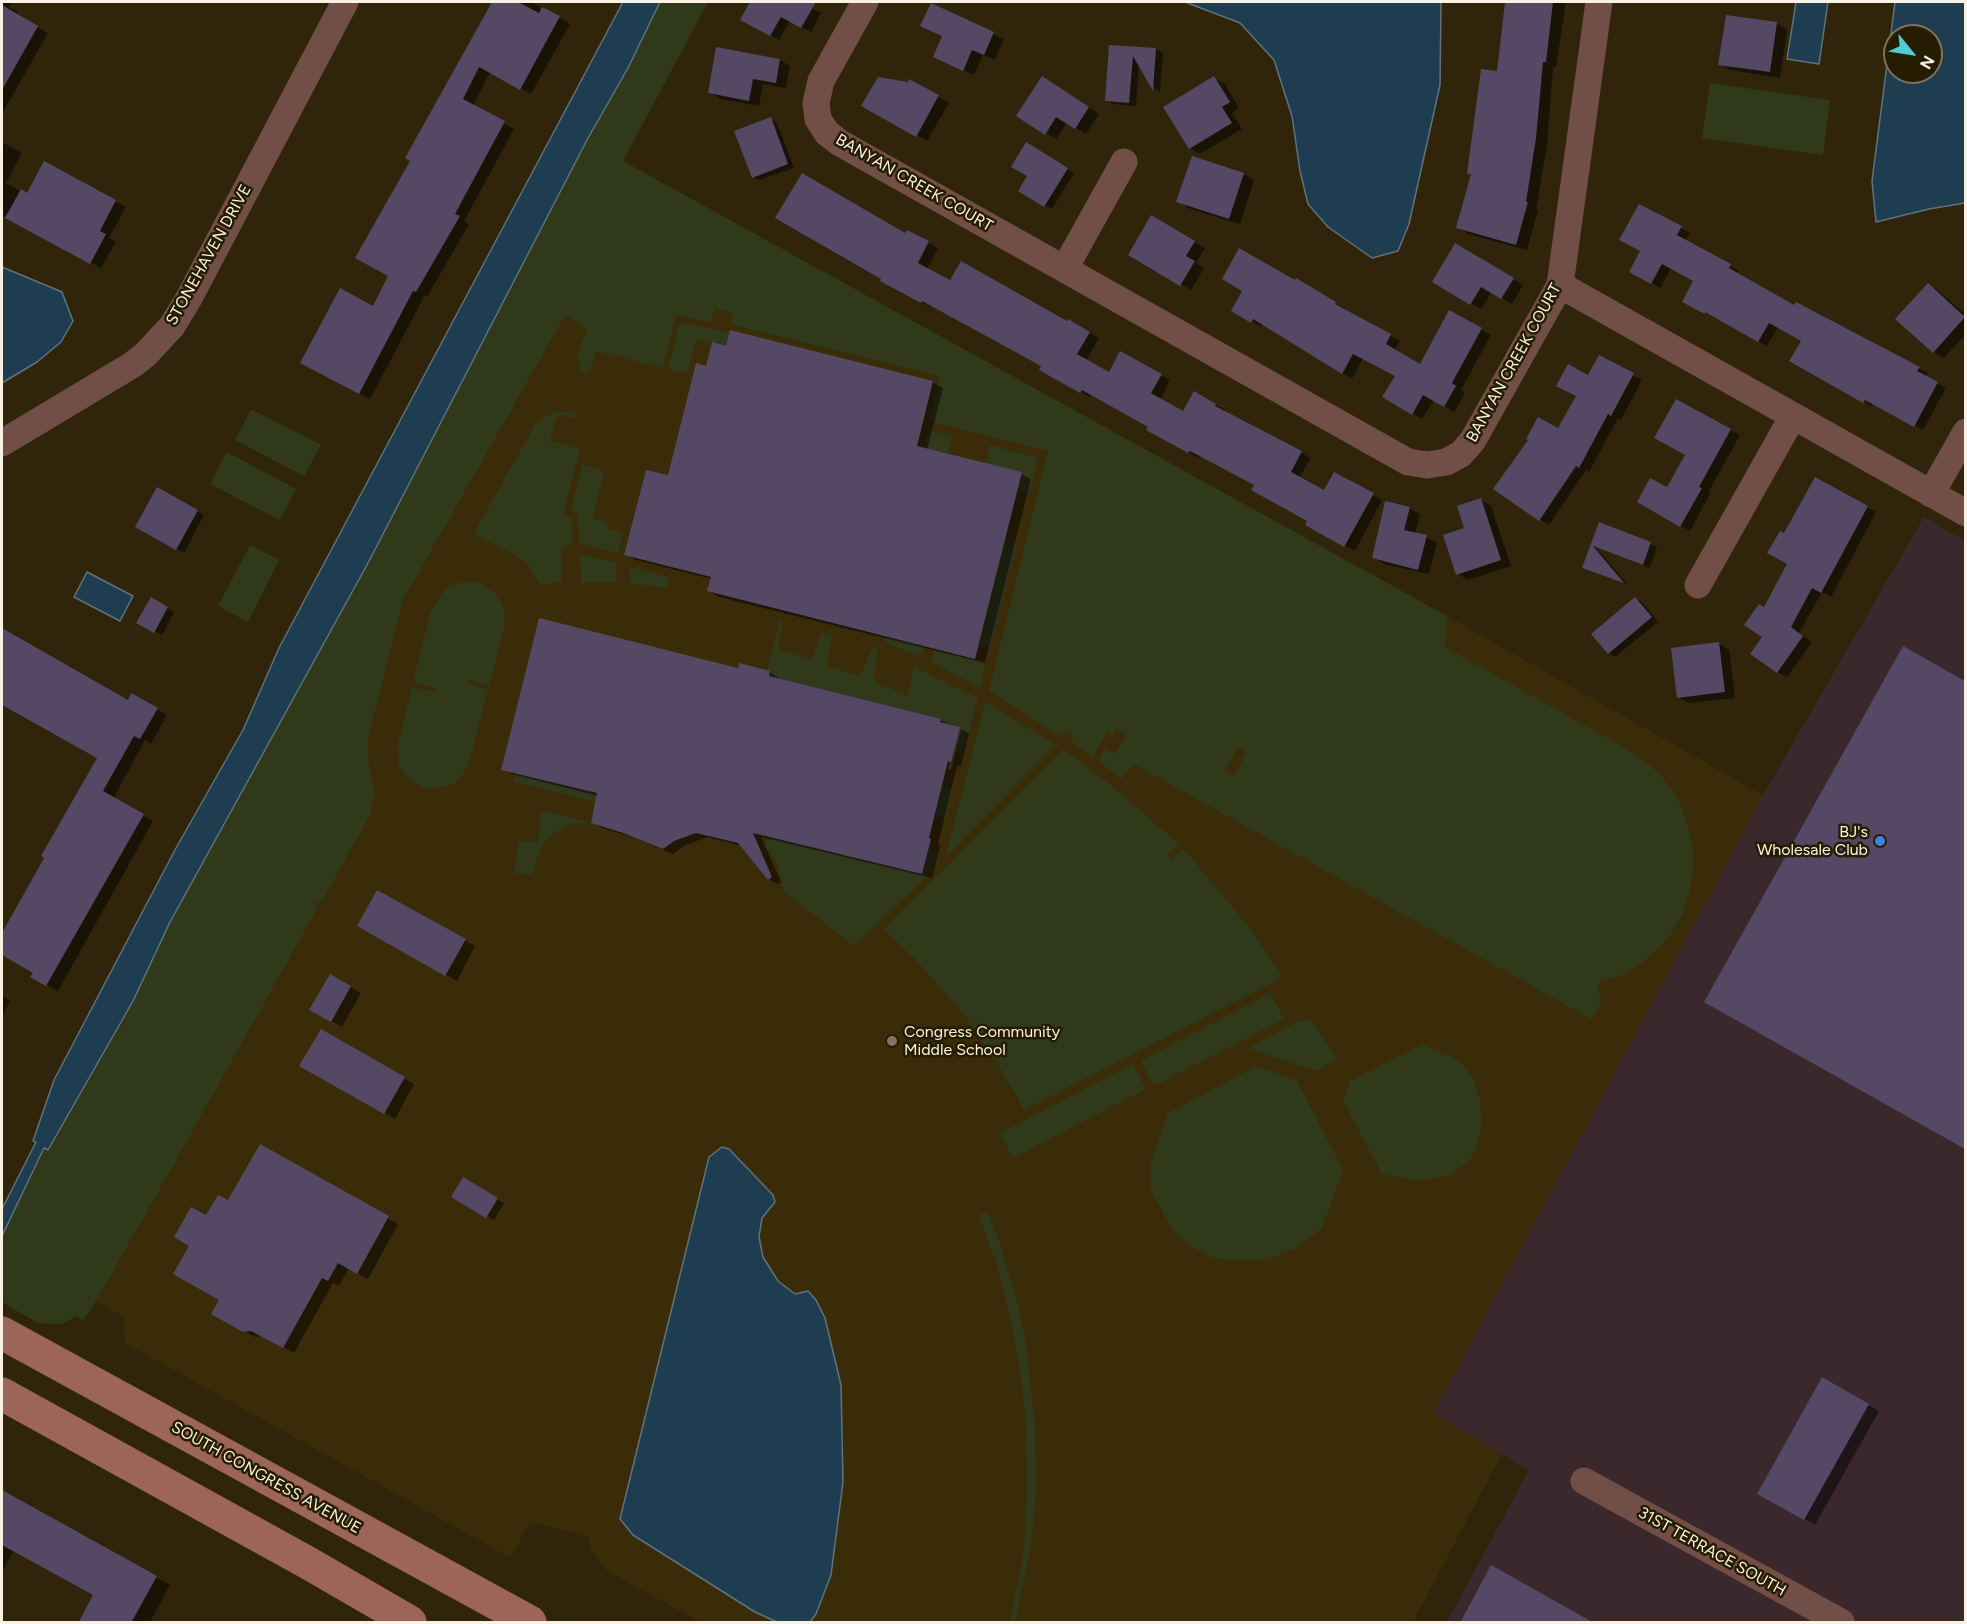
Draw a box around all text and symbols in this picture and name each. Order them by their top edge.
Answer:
north arrow [1883,24,1943,84]
text: N [1916,52,1939,72]
street label: BANYAN CREEK COURT [832,130,996,236]
street label: STONEHAVEN DRIVE [162,181,256,329]
street label: BANYAN CREEK COURT [1462,280,1566,446]
place label: BJ's Wholesale Club [1757,822,1868,860]
marker: BJ's Wholesale Club [1873,834,1887,848]
place label: Congress Community Middle School [904,1022,1060,1060]
marker: Congress Community Middle School [885,1034,899,1048]
street label: SOUTH CONGRESS AVENUE [168,1418,364,1538]
street label: 31ST TERRACE SOUTH [1635,1503,1789,1601]

